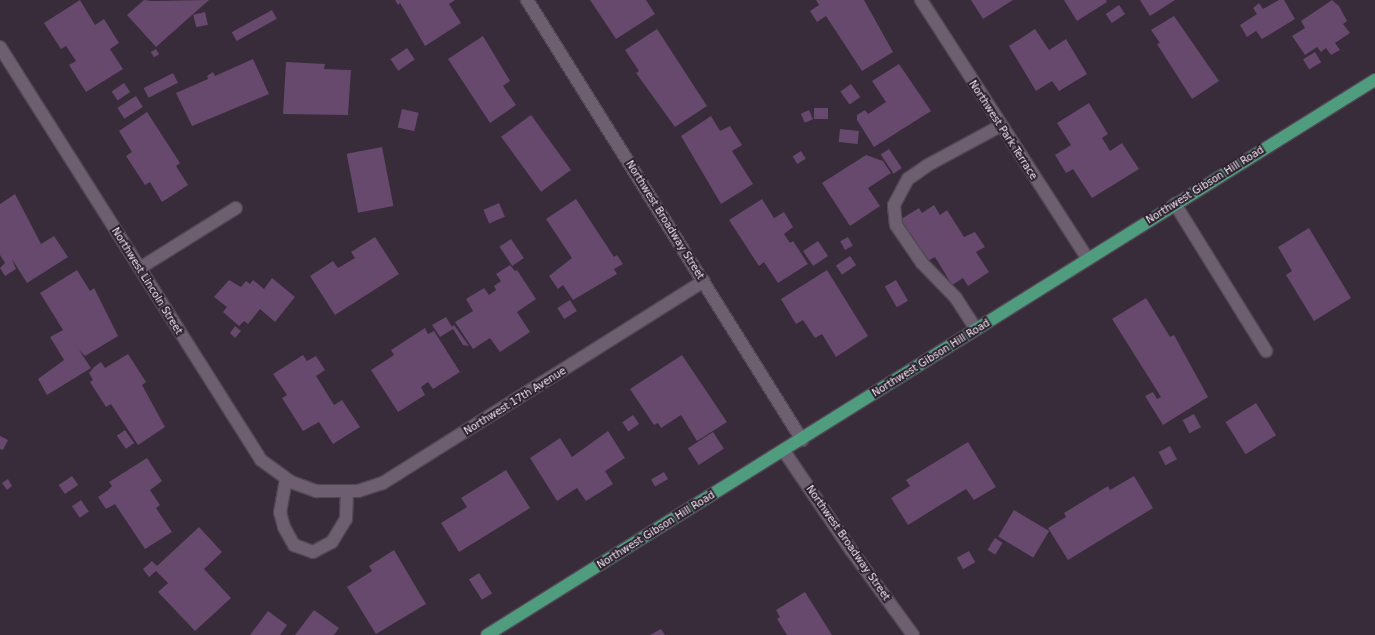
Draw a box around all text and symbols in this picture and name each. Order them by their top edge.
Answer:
street label: Northwest Park Terrace [966,78,1040,182]
street label: Northwest Gibson Hill Road [1144,144,1266,226]
street label: Northwest Broadway Street [623,158,707,282]
street label: Northwest Lincoln Street [109,225,185,337]
street label: Northwest Gibson Hill Road [870,317,992,399]
street label: Northwest 17th Avenue [462,365,568,437]
street label: Northwest Broadway Street [804,483,892,603]
street label: Northwest Gibson Hill Road [595,489,717,571]

